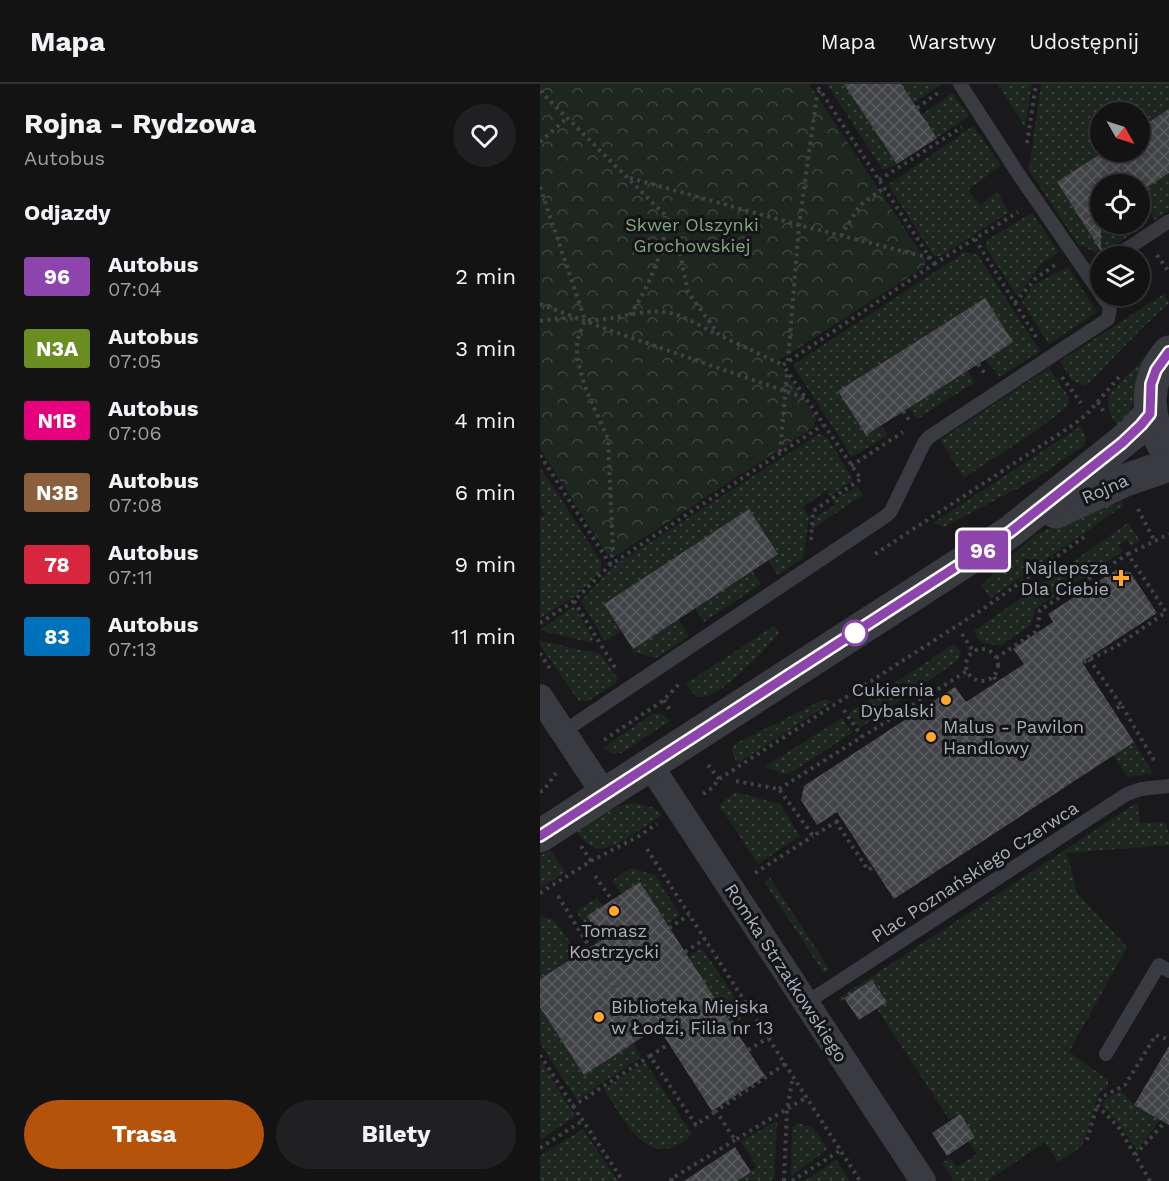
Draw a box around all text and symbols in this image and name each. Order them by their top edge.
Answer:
text: Mapa [30,25,105,58]
text: Mapa [821,29,876,54]
text: Warstwy [909,29,996,54]
text: Udostępnij [1029,29,1139,54]
north arrow [1090,102,1150,162]
map controls [1090,102,1150,306]
button: heart [453,104,516,167]
text: Rojna - Rydzowa [24,107,256,140]
text: Autobus [24,146,105,170]
button: locate [1090,174,1150,234]
text: Odjazdy [24,200,111,225]
park label: Skwer Olszynki Grochowskiej [625,214,759,256]
button: layers [1090,246,1150,306]
text: Autobus [108,252,198,277]
text: 96 [44,264,70,289]
text: 2 min [455,264,516,289]
text: 07:04 [108,277,162,301]
text: Autobus [108,324,199,349]
text: N3A [36,336,78,361]
text: 3 min [455,336,516,361]
text: 07:05 [108,349,162,373]
text: Autobus [108,396,198,421]
text: N1B [38,408,76,433]
text: 4 min [455,408,516,433]
text: 07:06 [108,421,162,445]
text: Autobus [108,468,199,493]
street label: Rojna [1078,469,1131,508]
text: N3B [36,480,78,505]
text: 6 min [455,480,516,505]
text: 07:08 [108,493,162,517]
line badge: 96 [956,530,1010,570]
text: 96 [970,538,996,563]
text: Autobus [108,540,198,565]
text: 78 [44,552,70,577]
text: 9 min [454,552,516,577]
place label: Najlepsza Dla Ciebie [1021,557,1109,599]
text: 07:11 [108,565,153,589]
marker: Najlepsza Dla Ciebie [1114,571,1128,585]
text: Autobus [108,612,198,637]
unlabelled marker [842,620,868,646]
text: 83 [44,624,70,649]
text: 11 min [451,624,516,649]
text: 07:13 [108,637,157,661]
place label: Cukiernia Dybalski [852,679,934,721]
marker: Cukiernia Dybalski [939,693,953,707]
place label: Malus - Pawilon Handlowy [943,716,1084,758]
marker: Malus - Pawilon Handlowy [924,730,938,744]
street label: Plac Poznańskiego Czerwca [867,797,1082,946]
street label: Romka Strzałkowskiego [721,879,852,1066]
marker: Tomasz Kostrzycki [607,904,621,918]
place label: Tomasz Kostrzycki [569,920,659,962]
place label: Biblioteka Miejska w Łodzi, Filia nr 13 [611,996,774,1038]
marker: Biblioteka Miejska w Łodzi, Filia nr 13 [592,1010,606,1024]
button: Trasa [24,1100,264,1169]
button: Bilety [276,1100,516,1169]

